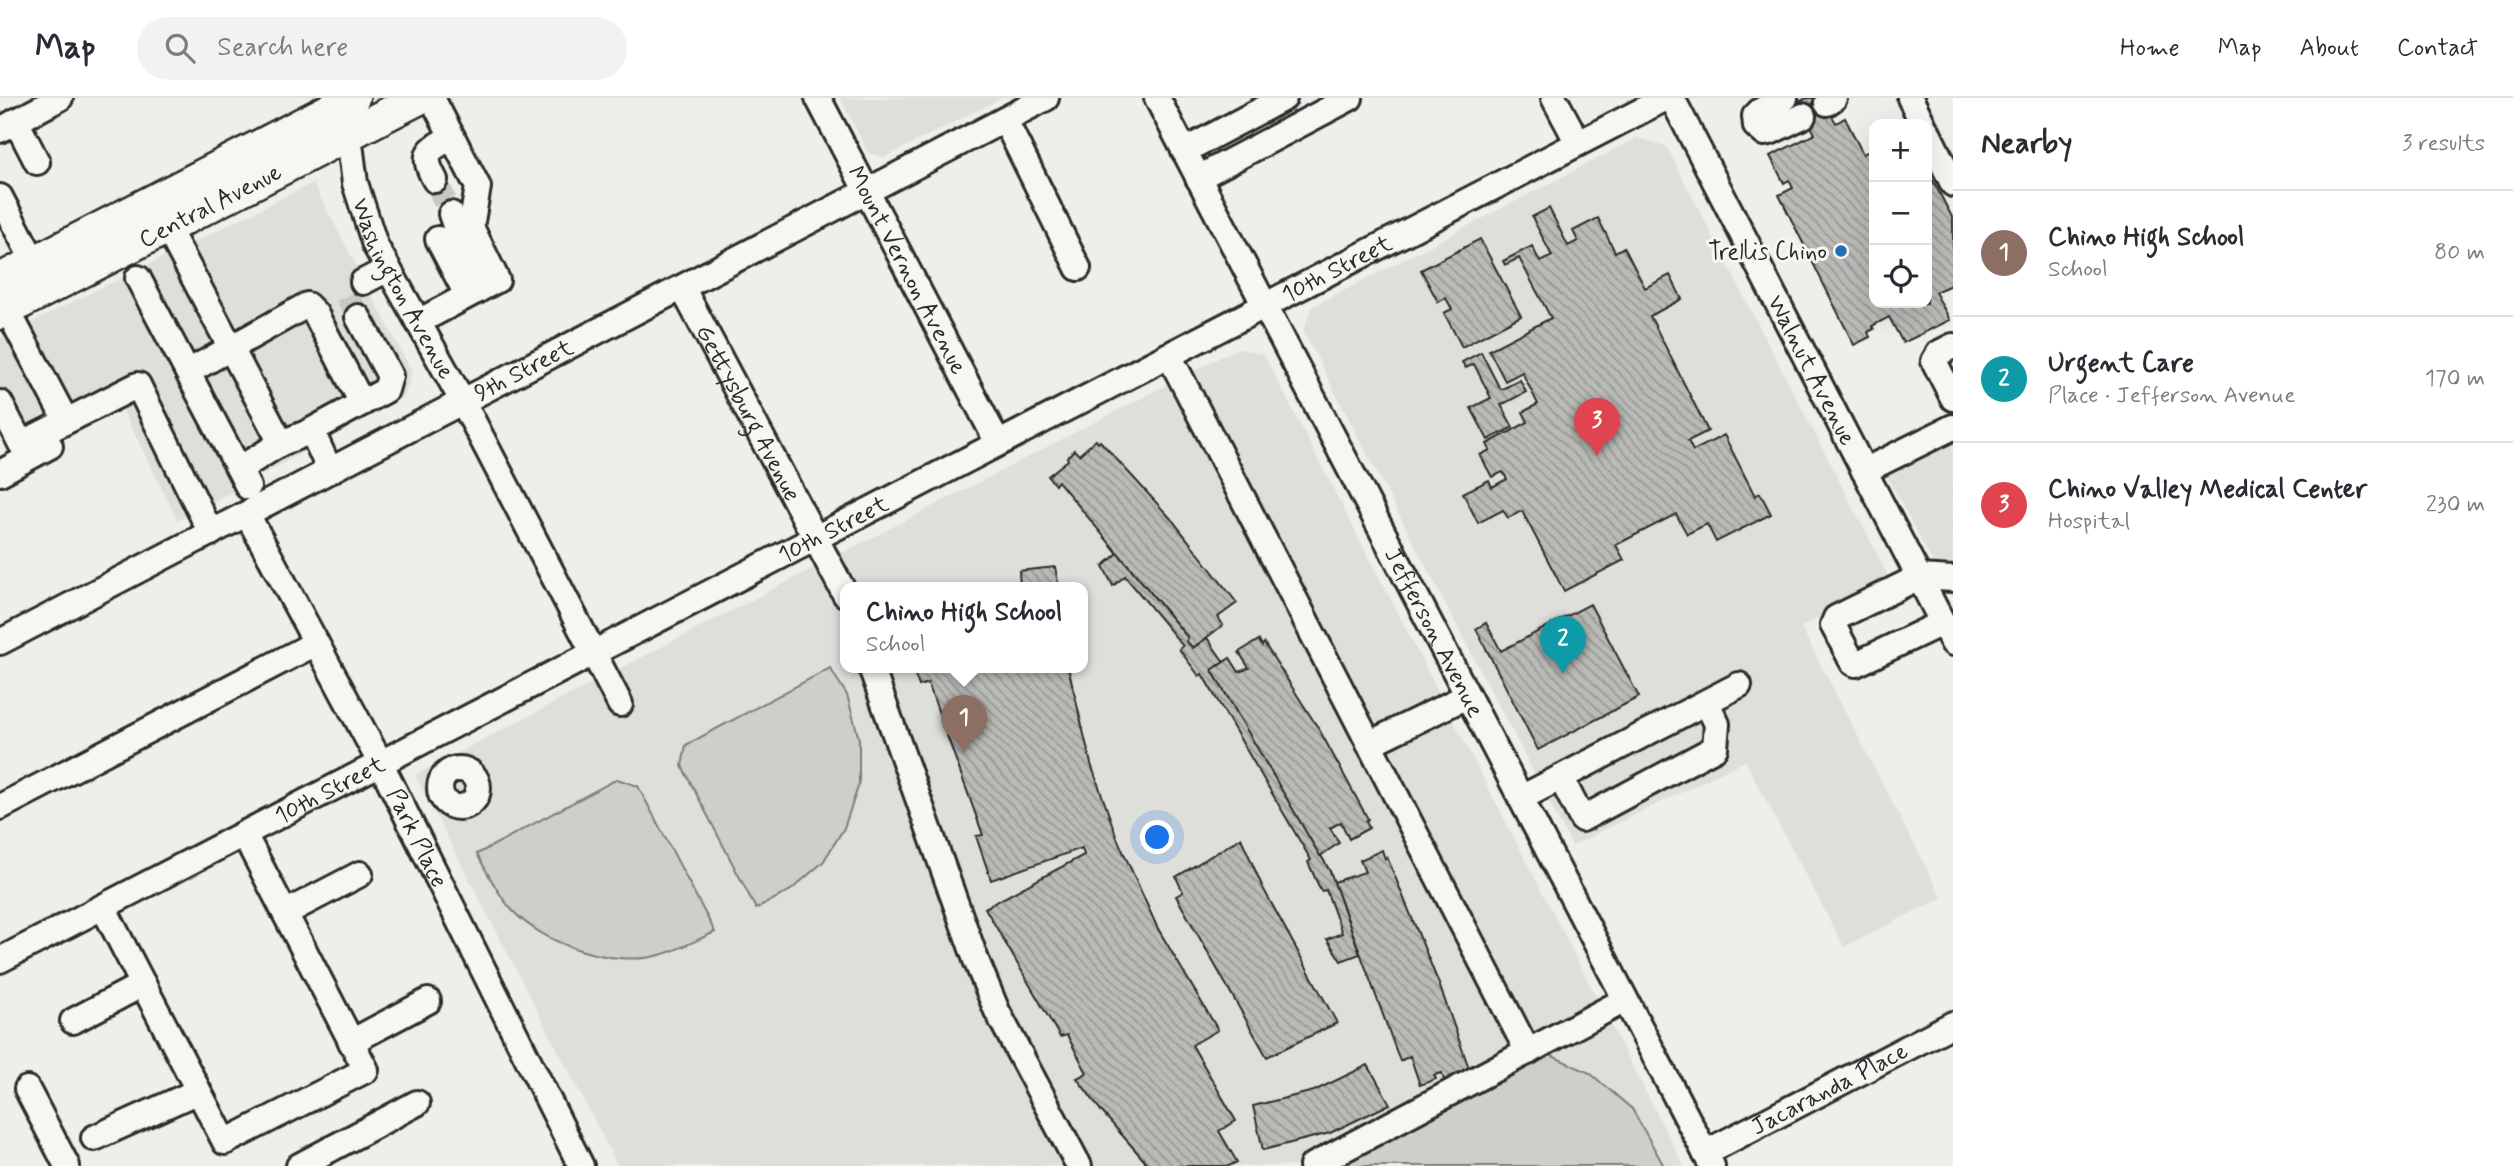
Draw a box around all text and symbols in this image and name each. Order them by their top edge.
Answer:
search box [137,17,627,80]
text: Map [35,26,95,70]
icon: search [161,29,199,67]
text: Search here [217,31,348,65]
text: Home [2120,33,2180,64]
text: Map [2218,33,2262,64]
text: About [2300,33,2359,64]
text: Contact [2397,33,2478,64]
map controls [1869,119,1932,308]
button: + [1869,119,1932,182]
text: Nearby [1981,124,2072,163]
text: 3 results [2402,129,2485,159]
street label: Central Avenue [134,157,287,256]
street label: Mount Vernon Avenue [839,161,974,380]
button: − [1869,182,1932,245]
street label: Washington Avenue [344,195,461,385]
text: Chino High School [2048,221,2244,255]
street label: 10th Street [1277,228,1398,311]
place label: Trellis Chino [1708,237,1827,268]
text: 1 [1999,238,2009,268]
text: 80 m [2434,238,2485,268]
marker: Trellis Chino [1833,243,1849,259]
button: locate [1869,245,1932,308]
text: School [2048,255,2108,285]
street label: Walnut Avenue [1759,290,1863,451]
street label: Gettysburg Avenue [688,320,807,507]
street label: 9th Street [469,333,579,410]
text: Urgent Care [2048,347,2194,381]
text: 2 [1998,364,2010,394]
text: 170 m [2425,364,2485,394]
text: Place · Jefferson Avenue [2048,381,2296,411]
pin: 3 [1574,398,1620,456]
text: Chino Valley Medical Center [2048,473,2367,507]
street label: 10th Street [773,489,894,572]
text: 3 [1999,490,2009,520]
text: 230 m [2426,490,2485,520]
text: Hospital [2048,507,2130,537]
street label: Jefferson Avenue [1376,543,1490,723]
popup [840,582,1088,673]
text: Chino High School [866,596,1062,630]
pin: 2 [1540,616,1586,674]
text: School [866,630,925,660]
pin: 1 [941,695,987,753]
street label: 10th Street [270,750,391,832]
street label: Park Place [379,784,454,893]
your location [1140,820,1174,854]
street label: Jacaranda Place [1746,1036,1914,1143]

